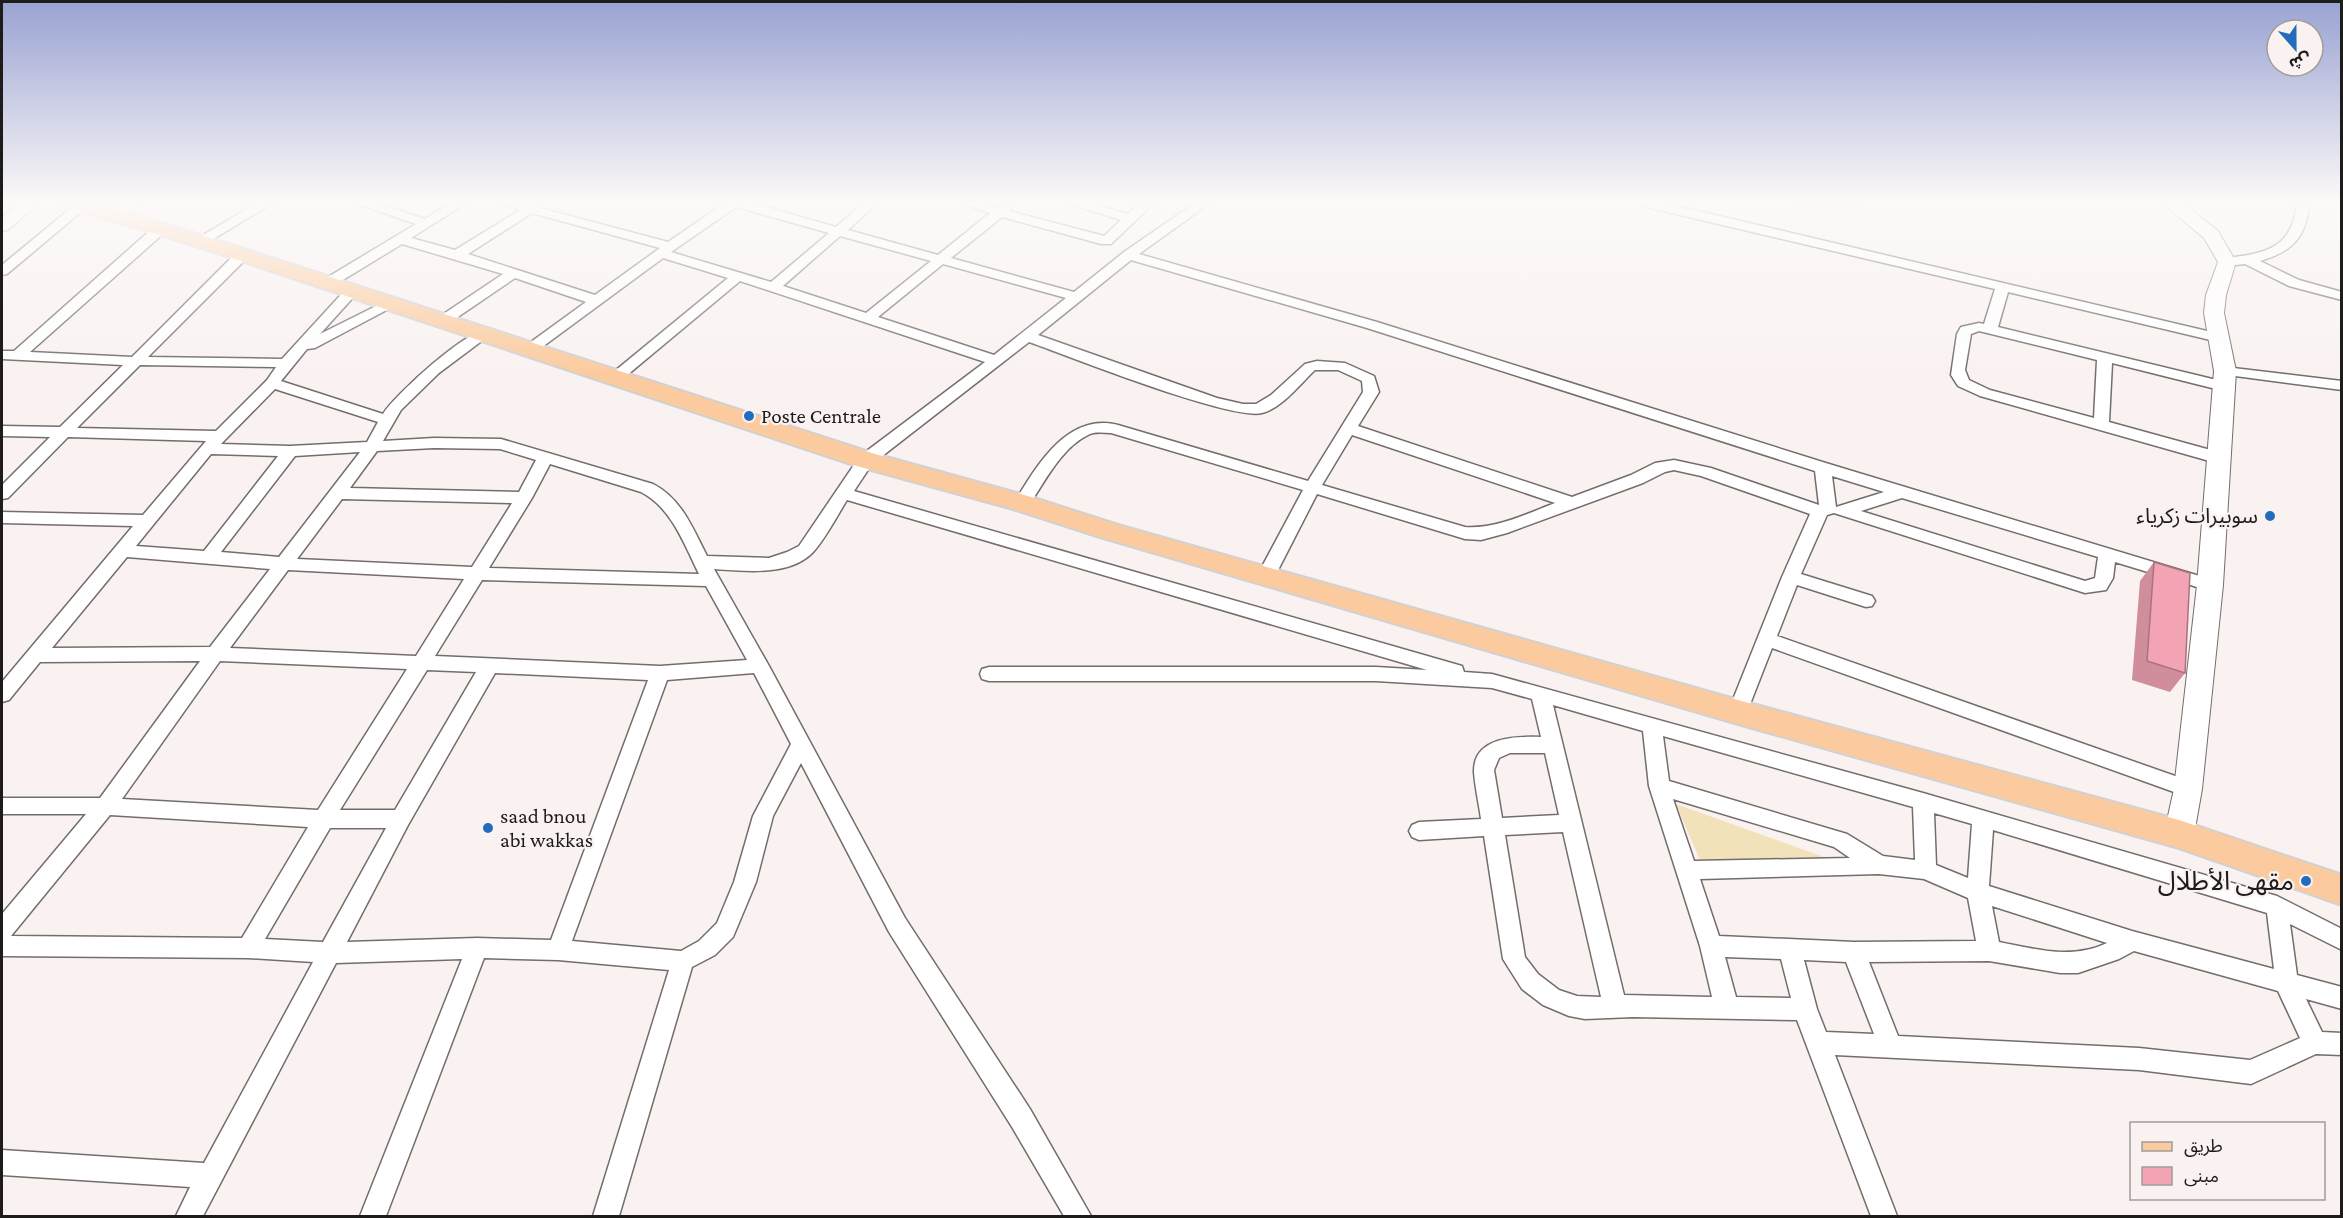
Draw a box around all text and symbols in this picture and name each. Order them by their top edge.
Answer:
north arrow [2265,18,2325,78]
text: ش [2286,49,2313,73]
place label: Poste Centrale [761,404,881,428]
marker: Poste Centrale [742,409,756,423]
place label: سوبيرات زكرياء [2136,504,2258,528]
marker: سوبيرات زكرياء [2263,509,2277,523]
place label: saad bnou abi wakkas [500,804,593,852]
marker: saad bnou abi wakkas [481,821,495,835]
place label: مقهى الأطلال [2158,867,2294,896]
marker: مقهى الأطلال [2299,874,2313,888]
legend [2130,1122,2325,1200]
text: طريق [2184,1136,2223,1157]
text: مبنى [2184,1166,2219,1187]

